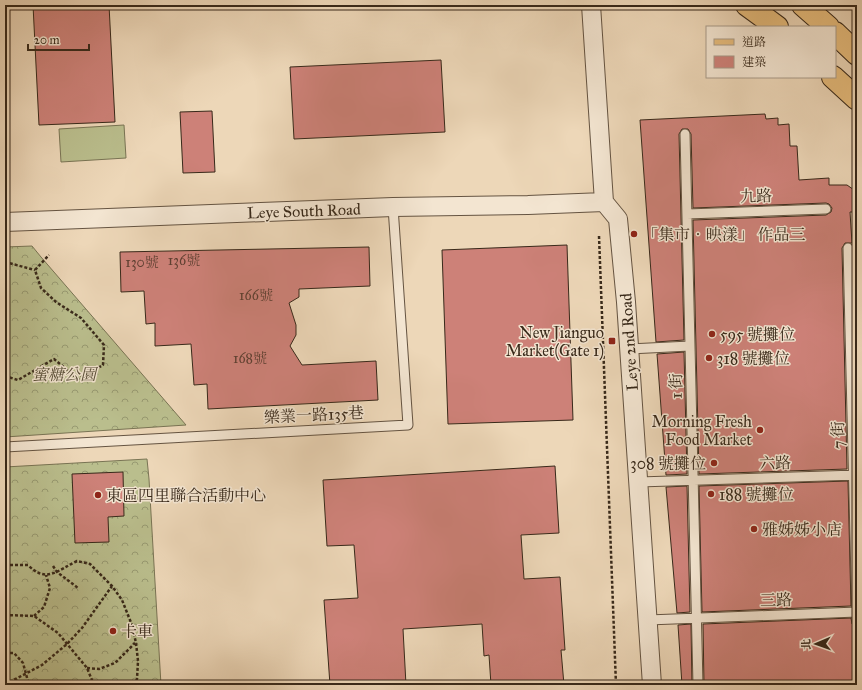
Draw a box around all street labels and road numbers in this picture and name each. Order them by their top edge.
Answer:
street label: 九路 [740,186,772,206]
street label: Leye South Road [247,200,361,222]
street label: Leye 2nd Road [616,292,642,392]
street label: 1 街 [666,373,686,399]
street label: 樂業一路135巷 [263,403,365,427]
street label: 7 街 [828,421,848,449]
street label: 六路 [759,453,791,473]
street label: 三路 [760,590,792,610]

